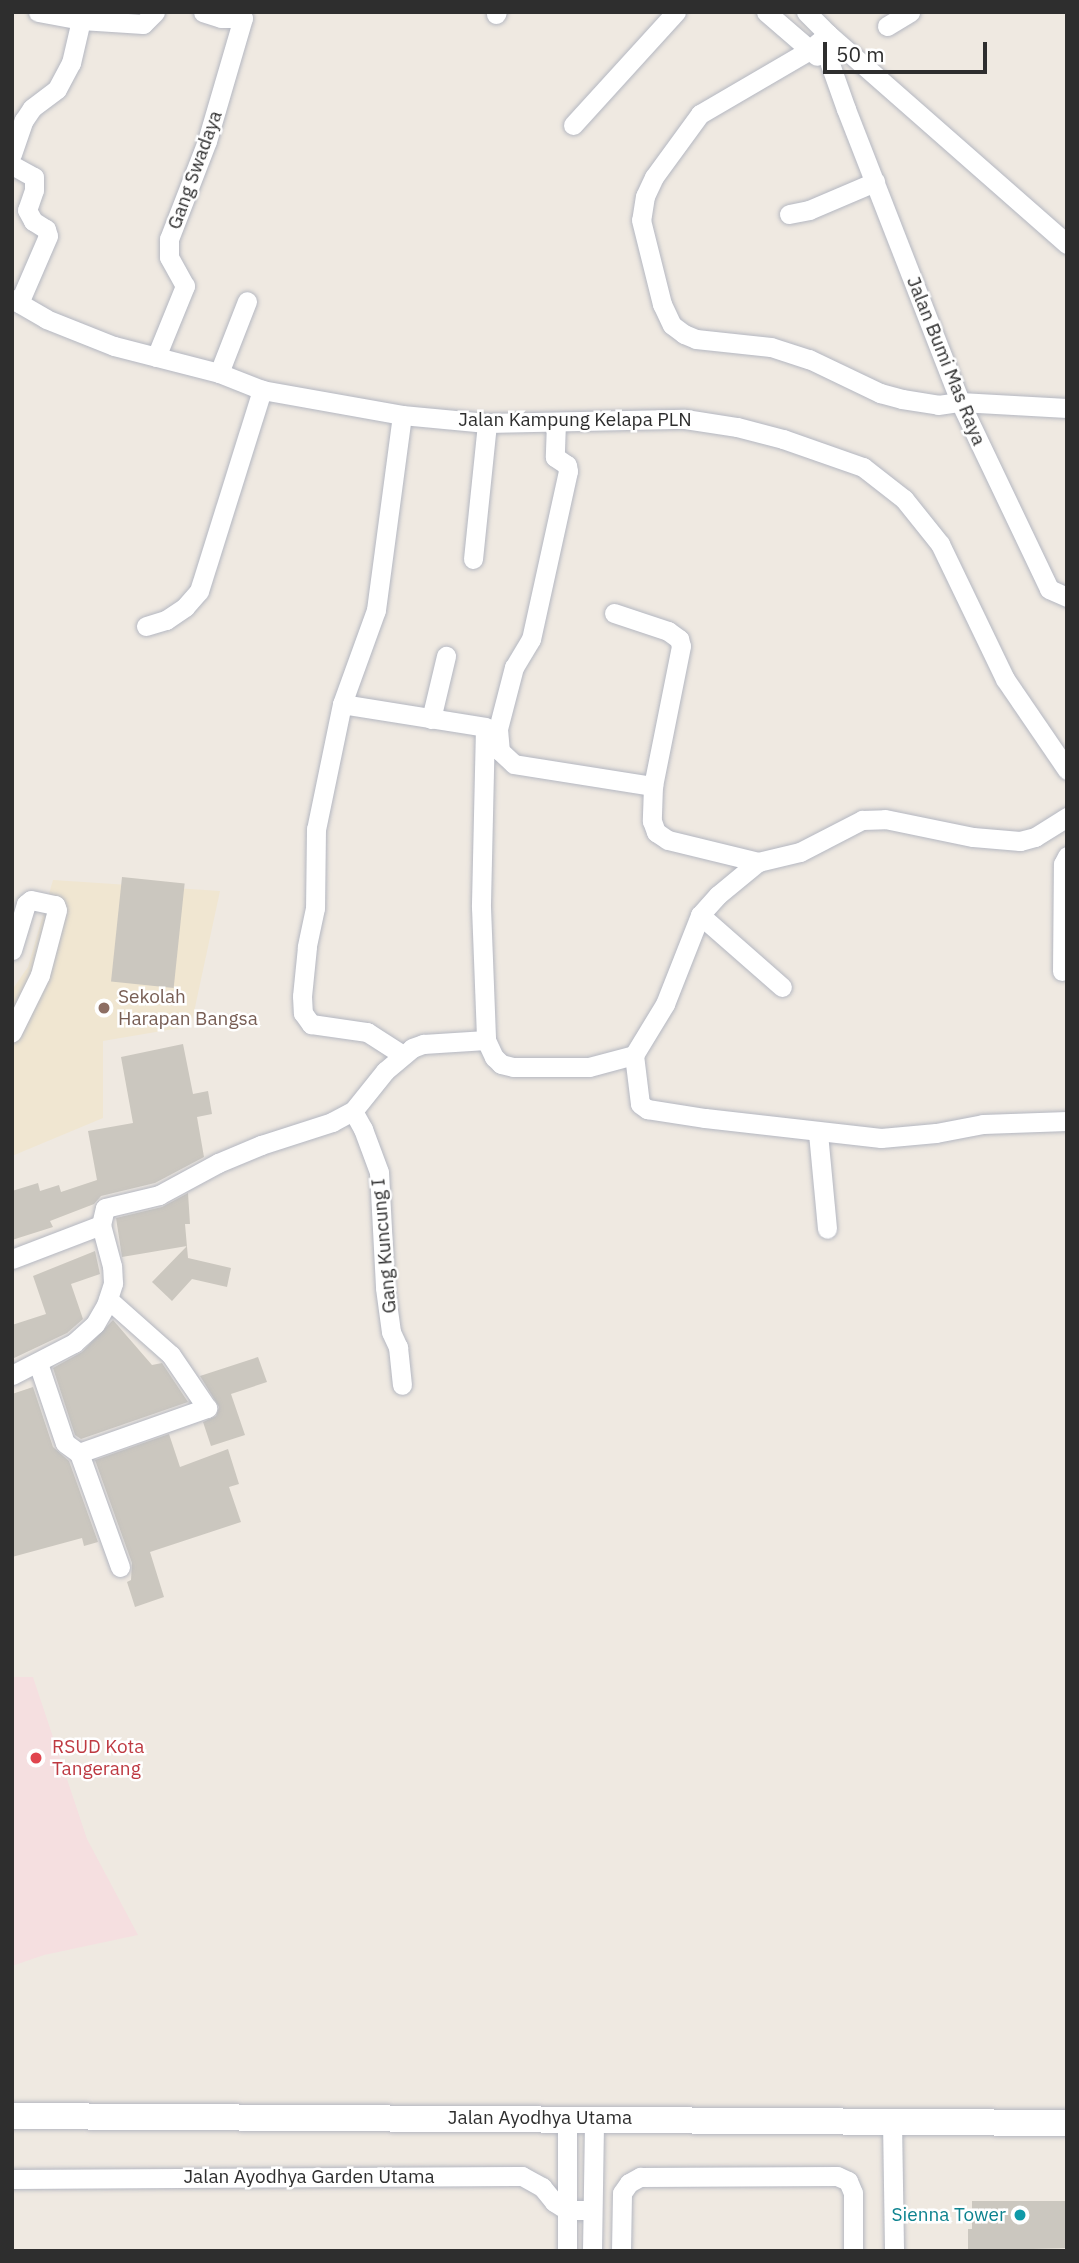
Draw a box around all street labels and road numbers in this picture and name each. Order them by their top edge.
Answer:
street label: Gang Swadaya [163,108,227,232]
street label: Jalan Bumi Mas Raya [902,273,990,449]
street label: Jalan Kampung Kelapa PLN [458,409,692,431]
street label: Gang Kuncung I [367,1178,401,1314]
street label: Jalan Ayodhya Utama [448,2107,632,2129]
street label: Jalan Ayodhya Garden Utama [183,2166,435,2188]

